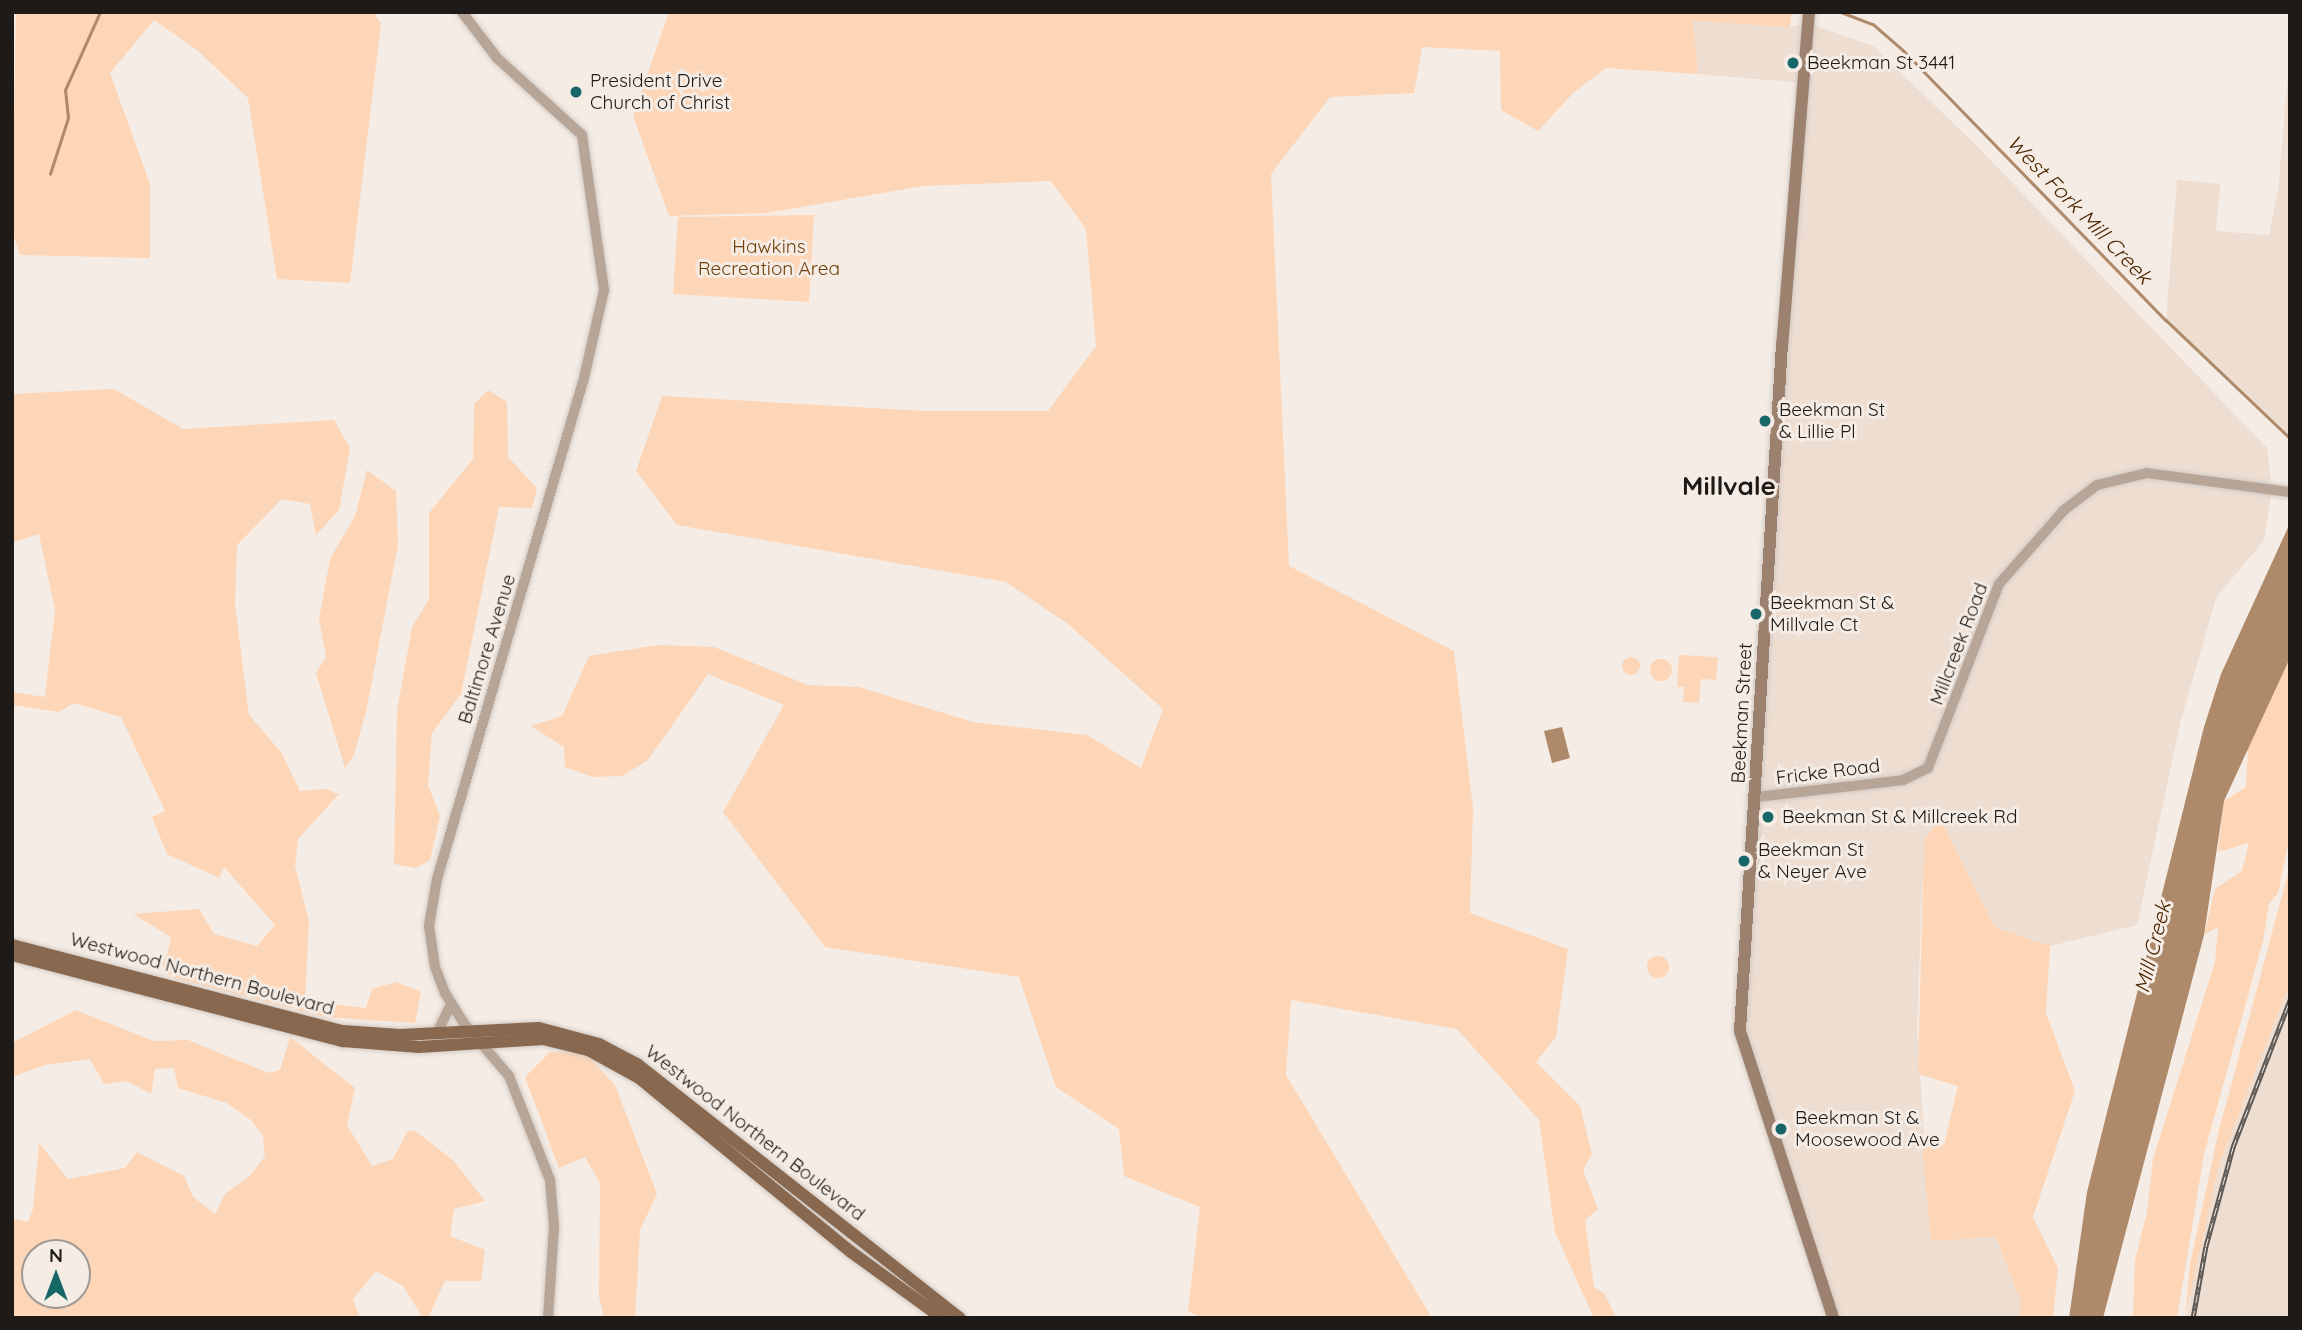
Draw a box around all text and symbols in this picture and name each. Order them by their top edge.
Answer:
place label: Beekman St 3441 [1807,52,1955,74]
marker: Beekman St 3441 [1785,55,1801,71]
place label: President Drive Church of Christ [590,70,730,114]
marker: President Drive Church of Christ [568,84,584,100]
water label: West Fork Mill Creek [2002,129,2158,289]
park label: Hawkins Recreation Area [698,236,840,280]
place label: Beekman St & Lillie Pl [1779,399,1885,443]
marker: Beekman St & Lillie Pl [1757,413,1773,429]
district label: Millvale [1682,470,1776,502]
street label: Baltimore Avenue [453,571,521,727]
street label: Millcreek Road [1925,580,1993,708]
place label: Beekman St & Millvale Ct [1770,592,1894,636]
marker: Beekman St & Millvale Ct [1748,606,1764,622]
street label: Beekman Street [1727,642,1757,784]
street label: Fricke Road [1775,754,1881,790]
place label: Beekman St & Millcreek Rd [1782,806,2017,828]
marker: Beekman St & Millcreek Rd [1760,809,1776,825]
place label: Beekman St & Neyer Ave [1758,839,1867,883]
marker: Beekman St & Neyer Ave [1736,853,1752,869]
water label: Mill Creek [2128,899,2176,995]
street label: Westwood Northern Boulevard [68,928,336,1020]
street label: Westwood Northern Boulevard [641,1040,869,1226]
place label: Beekman St & Moosewood Ave [1795,1107,1940,1151]
marker: Beekman St & Moosewood Ave [1773,1121,1789,1137]
north arrow [21,1239,91,1309]
text: N [49,1243,63,1267]

